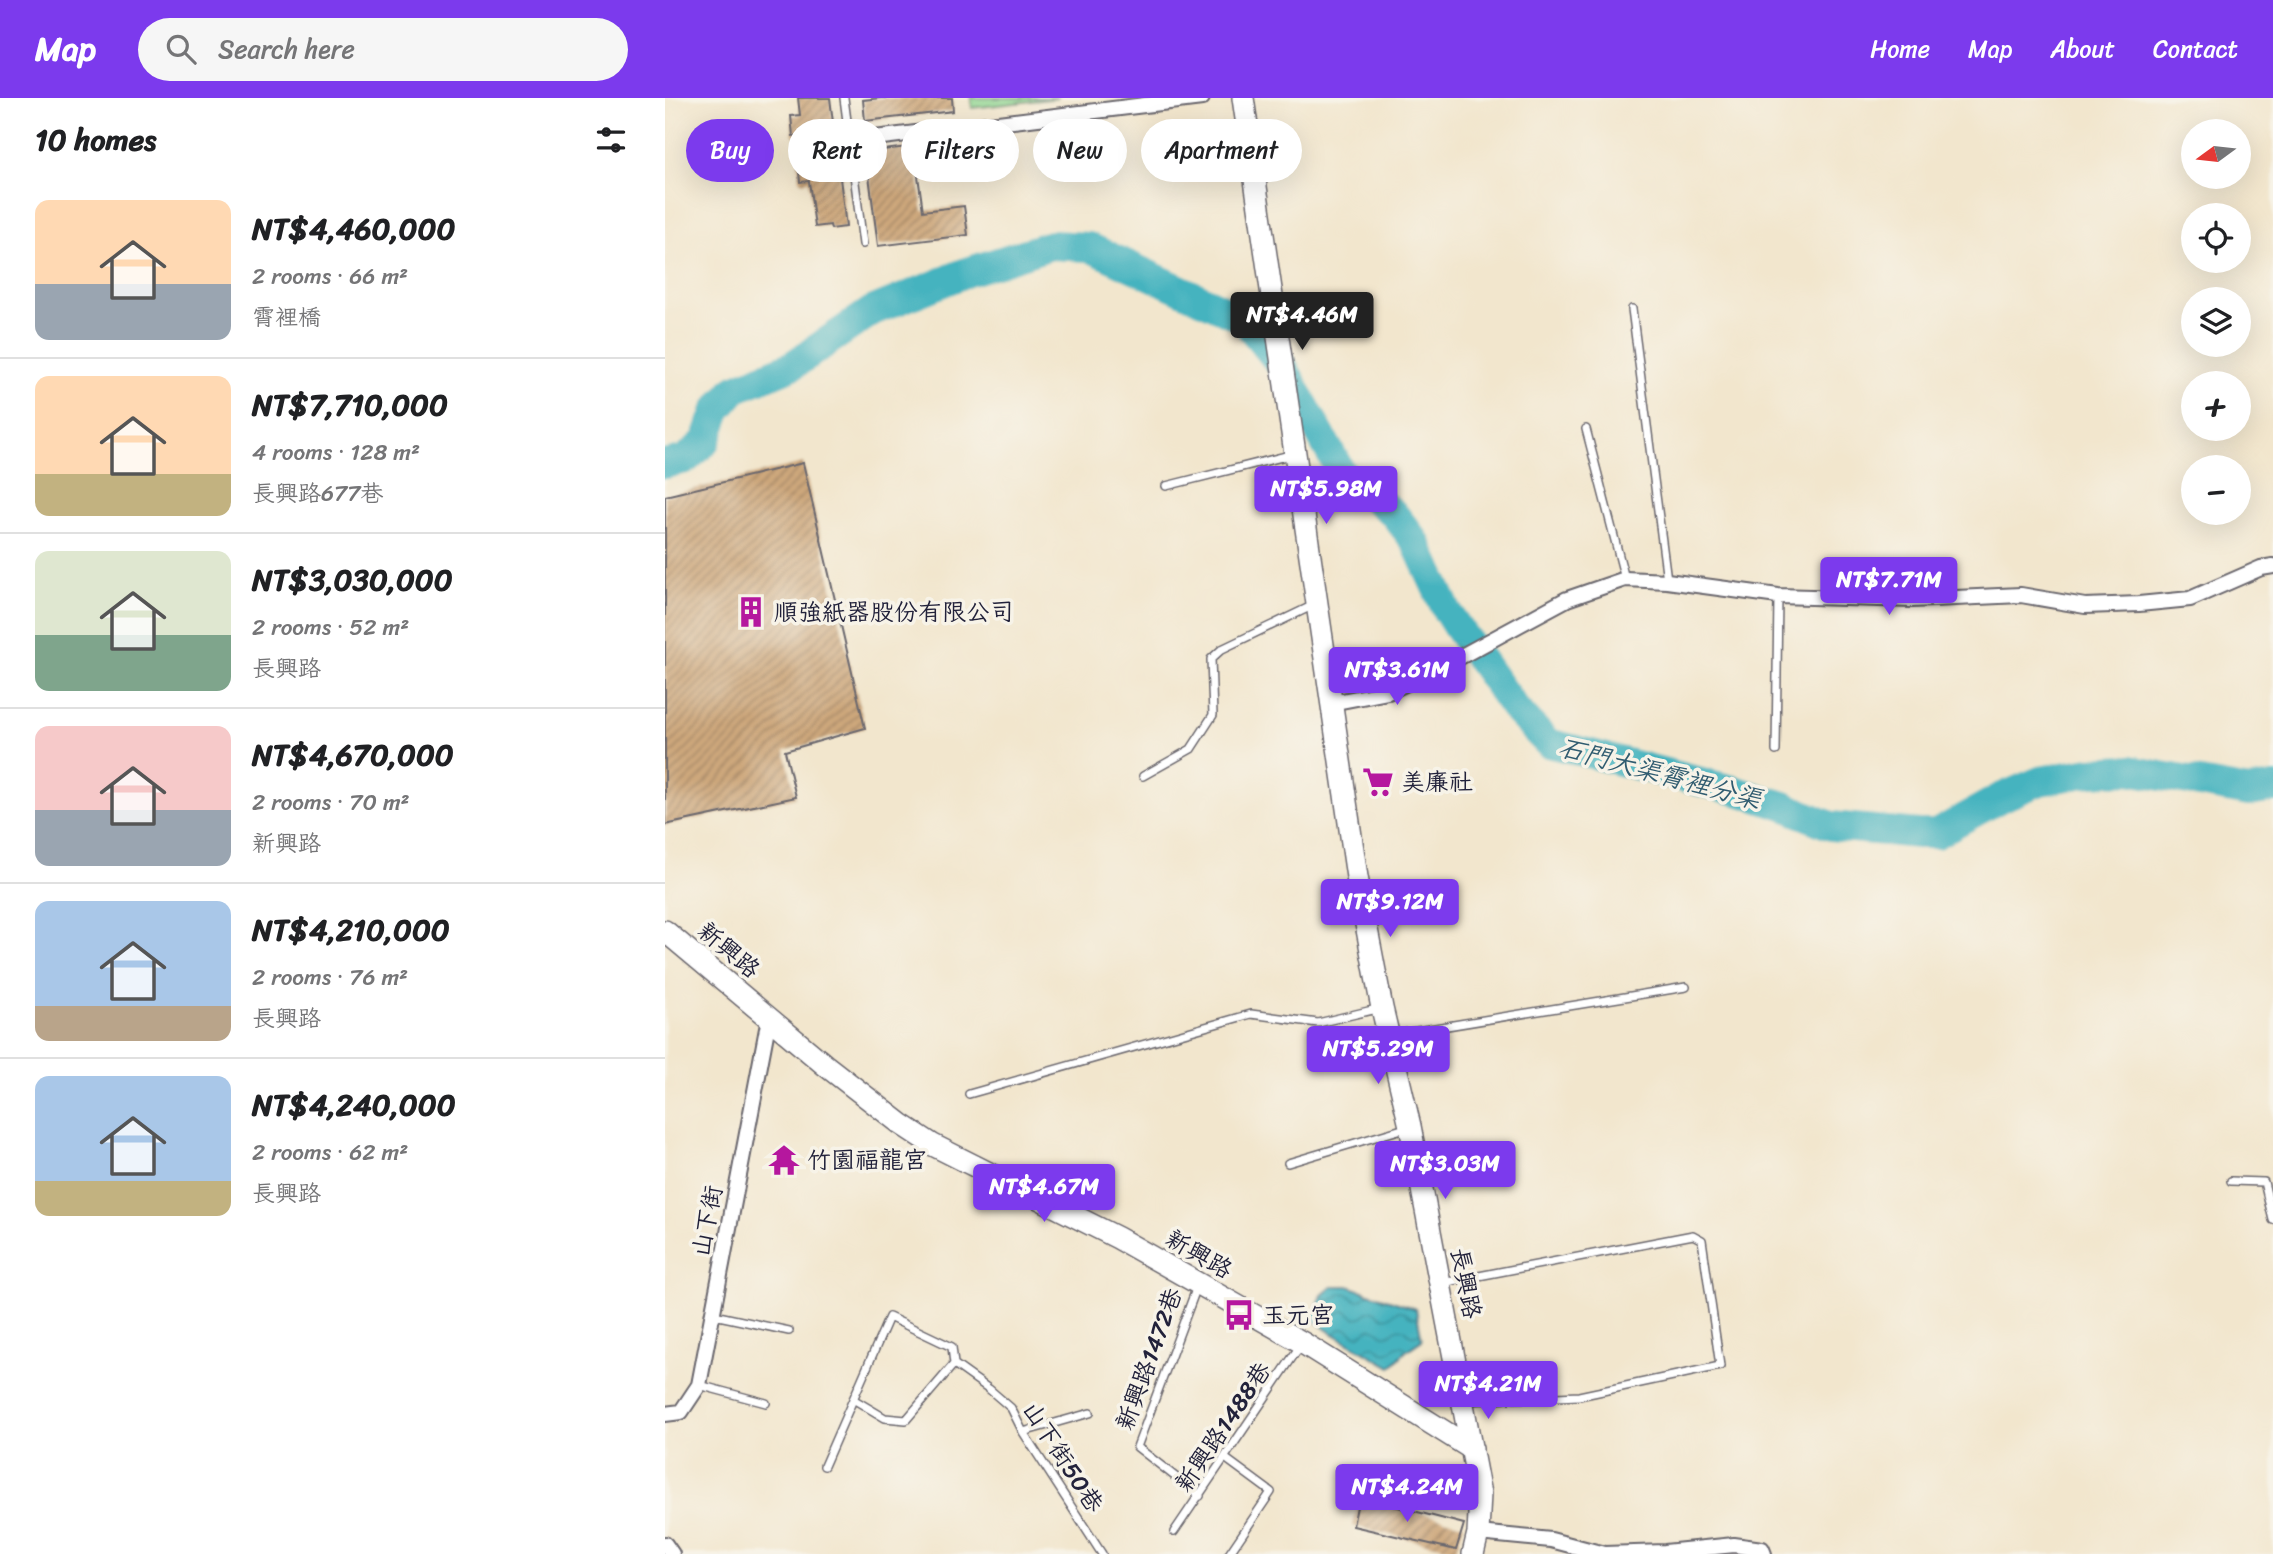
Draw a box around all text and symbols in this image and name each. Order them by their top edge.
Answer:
search box [138,18,628,81]
text: Map [35,20,96,78]
text: Search here [218,26,355,72]
text: Home [1870,28,1930,70]
text: Map [1968,28,2012,70]
text: About [2050,28,2115,70]
text: Contact [2153,28,2238,70]
icon: search [162,30,200,68]
text: 10 homes [35,113,156,167]
chip: Buy [686,119,774,182]
chip: Rent [788,119,887,182]
chip: Filters [901,119,1019,182]
chip: New [1033,119,1127,182]
chip: Apartment [1141,119,1302,182]
north arrow [2181,119,2251,189]
map controls [2181,119,2251,525]
icon: filters [592,121,630,159]
text: NT$4,460,000 [252,202,455,256]
button: locate [2181,203,2251,273]
icon: home [91,228,175,312]
text: 2 rooms · 66 m² [252,256,408,297]
button: layers [2181,287,2251,357]
pin: NT$4.46M [1230,292,1374,352]
text: NT$4.46M [1247,294,1357,335]
text: 霄裡橋 [252,297,321,338]
button: + [2181,371,2251,441]
text: NT$7,710,000 [252,378,448,432]
icon: home [91,404,175,488]
text: 4 rooms · 128 m² [252,432,420,473]
button: − [2181,455,2251,525]
pin: NT$5.98M [1254,466,1398,526]
text: NT$5.98M [1270,468,1382,509]
text: 長興路677巷 [252,473,383,514]
text: NT$3,030,000 [252,553,453,607]
pin: NT$7.71M [1817,558,1961,617]
text: NT$7.71M [1836,559,1942,600]
icon: home [91,579,175,663]
place label: 順強紙器股份有限公司 [774,591,1014,633]
building icon: 順強紙器股份有限公司 [734,595,768,629]
text: 2 rooms · 52 m² [252,607,409,648]
text: 長興路 [252,648,321,689]
pin: NT$3.61M [1325,648,1469,707]
text: NT$3.61M [1345,649,1449,690]
water label: 石門大渠霄裡分渠 [1554,724,1768,823]
text: NT$4,670,000 [252,728,454,782]
icon: home [91,754,175,838]
place label: 美廉社 [1401,761,1473,803]
supermarket icon: 美廉社 [1361,765,1395,799]
text: 2 rooms · 70 m² [252,782,410,823]
text: 新興路 [252,823,321,864]
pin: NT$9.12M [1318,880,1462,939]
text: NT$9.12M [1337,881,1443,922]
text: NT$4,210,000 [252,903,450,957]
street label: 新興路 [688,911,770,989]
icon: home [91,929,175,1013]
text: 2 rooms · 76 m² [252,957,408,998]
text: 長興路 [252,998,321,1039]
pin: NT$5.29M [1306,1026,1450,1086]
text: NT$5.29M [1323,1028,1433,1069]
text: NT$4,240,000 [252,1078,456,1132]
icon: home [91,1104,175,1188]
text: 2 rooms · 62 m² [252,1132,408,1173]
place label: 竹園福龍宮 [807,1139,927,1181]
pin: NT$3.03M [1373,1142,1517,1201]
temple icon: 竹園福龍宮 [767,1143,801,1177]
text: NT$3.03M [1391,1143,1499,1184]
pin: NT$4.67M [972,1164,1116,1224]
text: NT$4.67M [989,1166,1099,1207]
text: 長興路 [252,1173,321,1214]
street label: 山下街 [680,1182,734,1260]
street label: 新興路 [1157,1218,1241,1290]
street label: 長興路 [1439,1244,1493,1322]
street label: 新興路1472巷 [1104,1282,1194,1436]
place label: 玉元宮 [1262,1294,1334,1336]
bus stop icon: 玉元宮 [1222,1298,1256,1332]
street label: 新興路1488巷 [1164,1353,1282,1501]
pin: NT$4.21M [1416,1362,1560,1421]
text: NT$4.21M [1435,1363,1541,1404]
street label: 山下街50巷 [1011,1393,1115,1521]
pin: NT$4.24M [1335,1464,1479,1524]
text: NT$4.24M [1351,1466,1463,1507]

